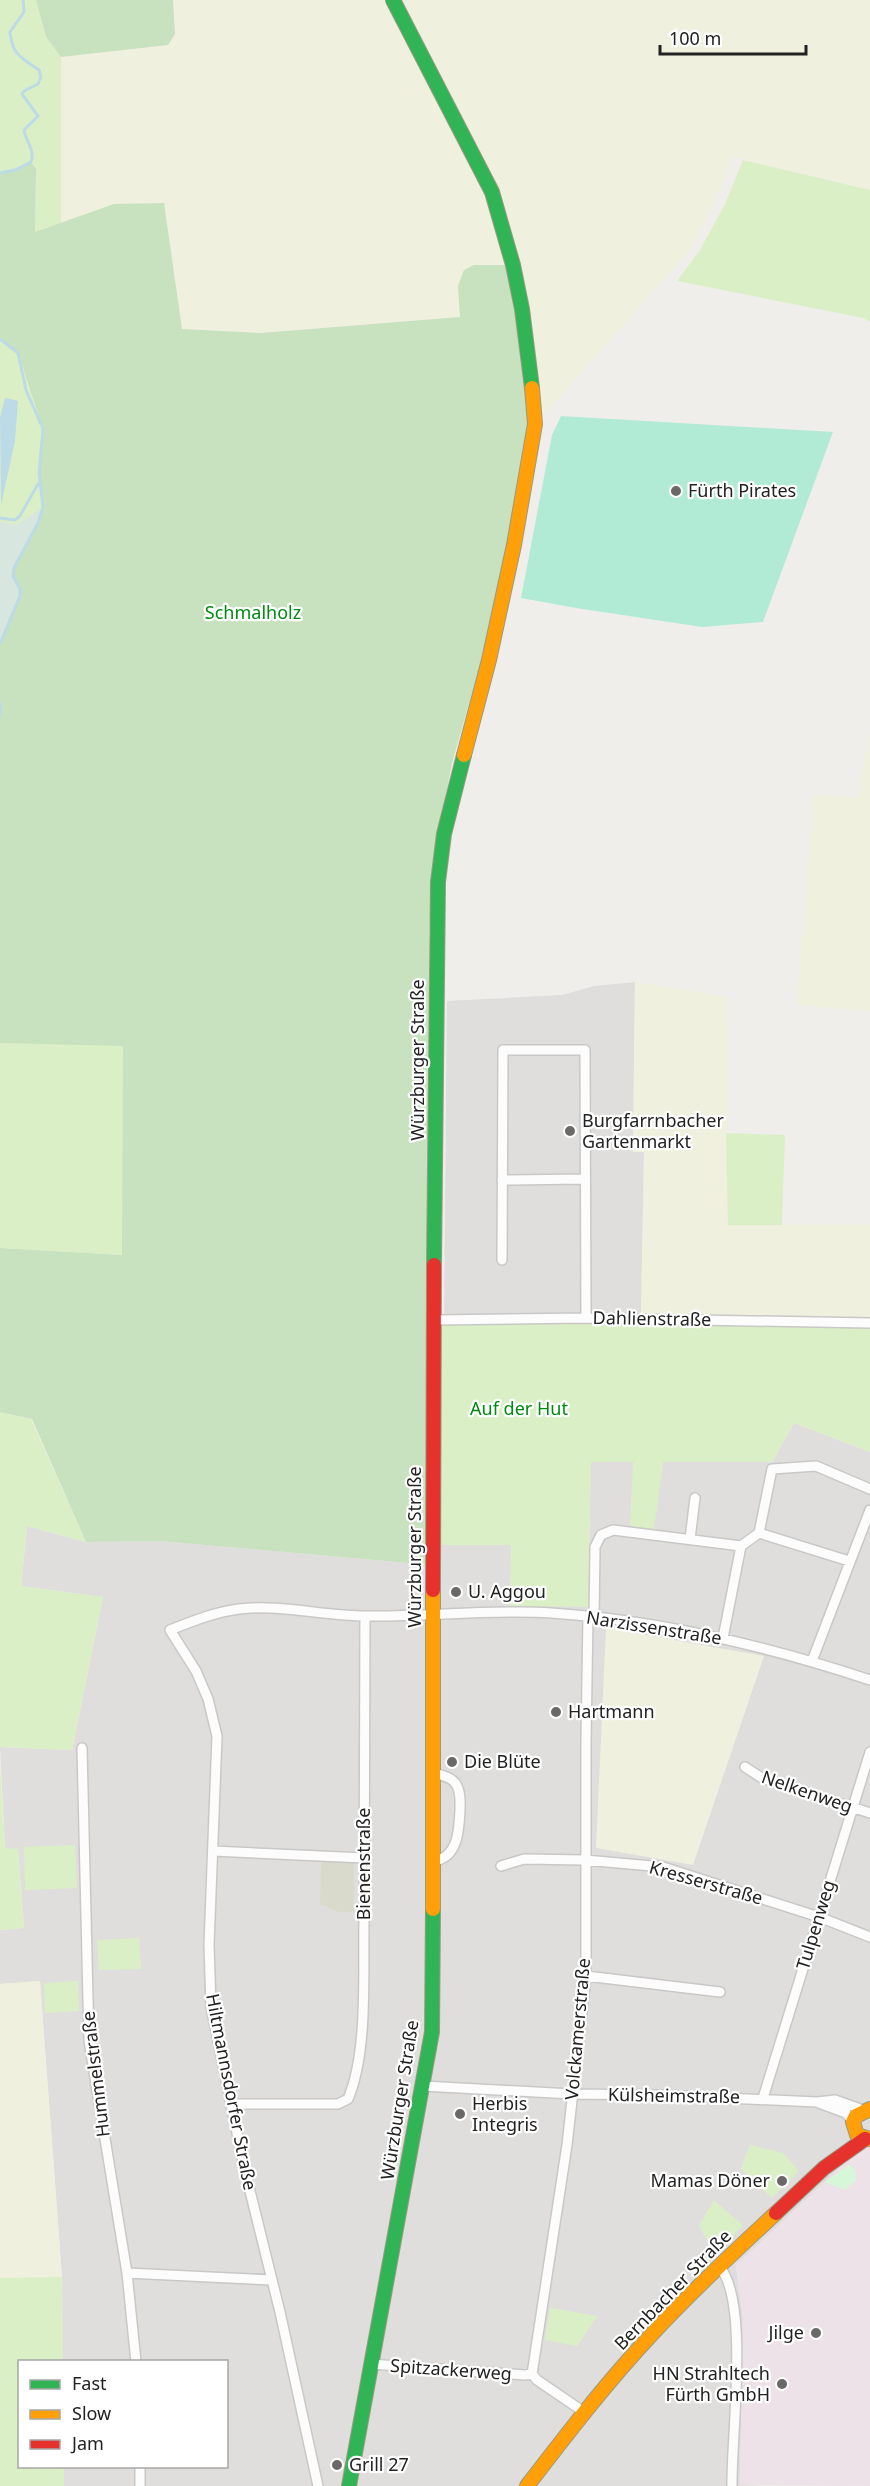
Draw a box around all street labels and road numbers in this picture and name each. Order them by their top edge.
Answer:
street label: Würzburger Straße [405,979,429,1141]
street label: Dahlienstraße [592,1305,712,1331]
street label: Würzburger Straße [402,1466,426,1628]
street label: Narzissenstraße [585,1604,724,1650]
street label: Nelkenweg [759,1764,856,1818]
street label: Bienenstraße [351,1808,375,1920]
street label: Kresserstraße [647,1854,766,1910]
street label: Tulpenweg [790,1877,840,1972]
street label: Volckamerstraße [559,1957,595,2101]
street label: Hiltmannsdorfer Straße [201,1991,263,2192]
street label: Hummelstraße [75,2010,115,2138]
street label: Würzburger Straße [375,2018,423,2181]
street label: Külsheimstraße [608,2082,740,2108]
street label: Bernbacher Straße [609,2224,736,2355]
street label: Spitzackerweg [389,2353,513,2385]

